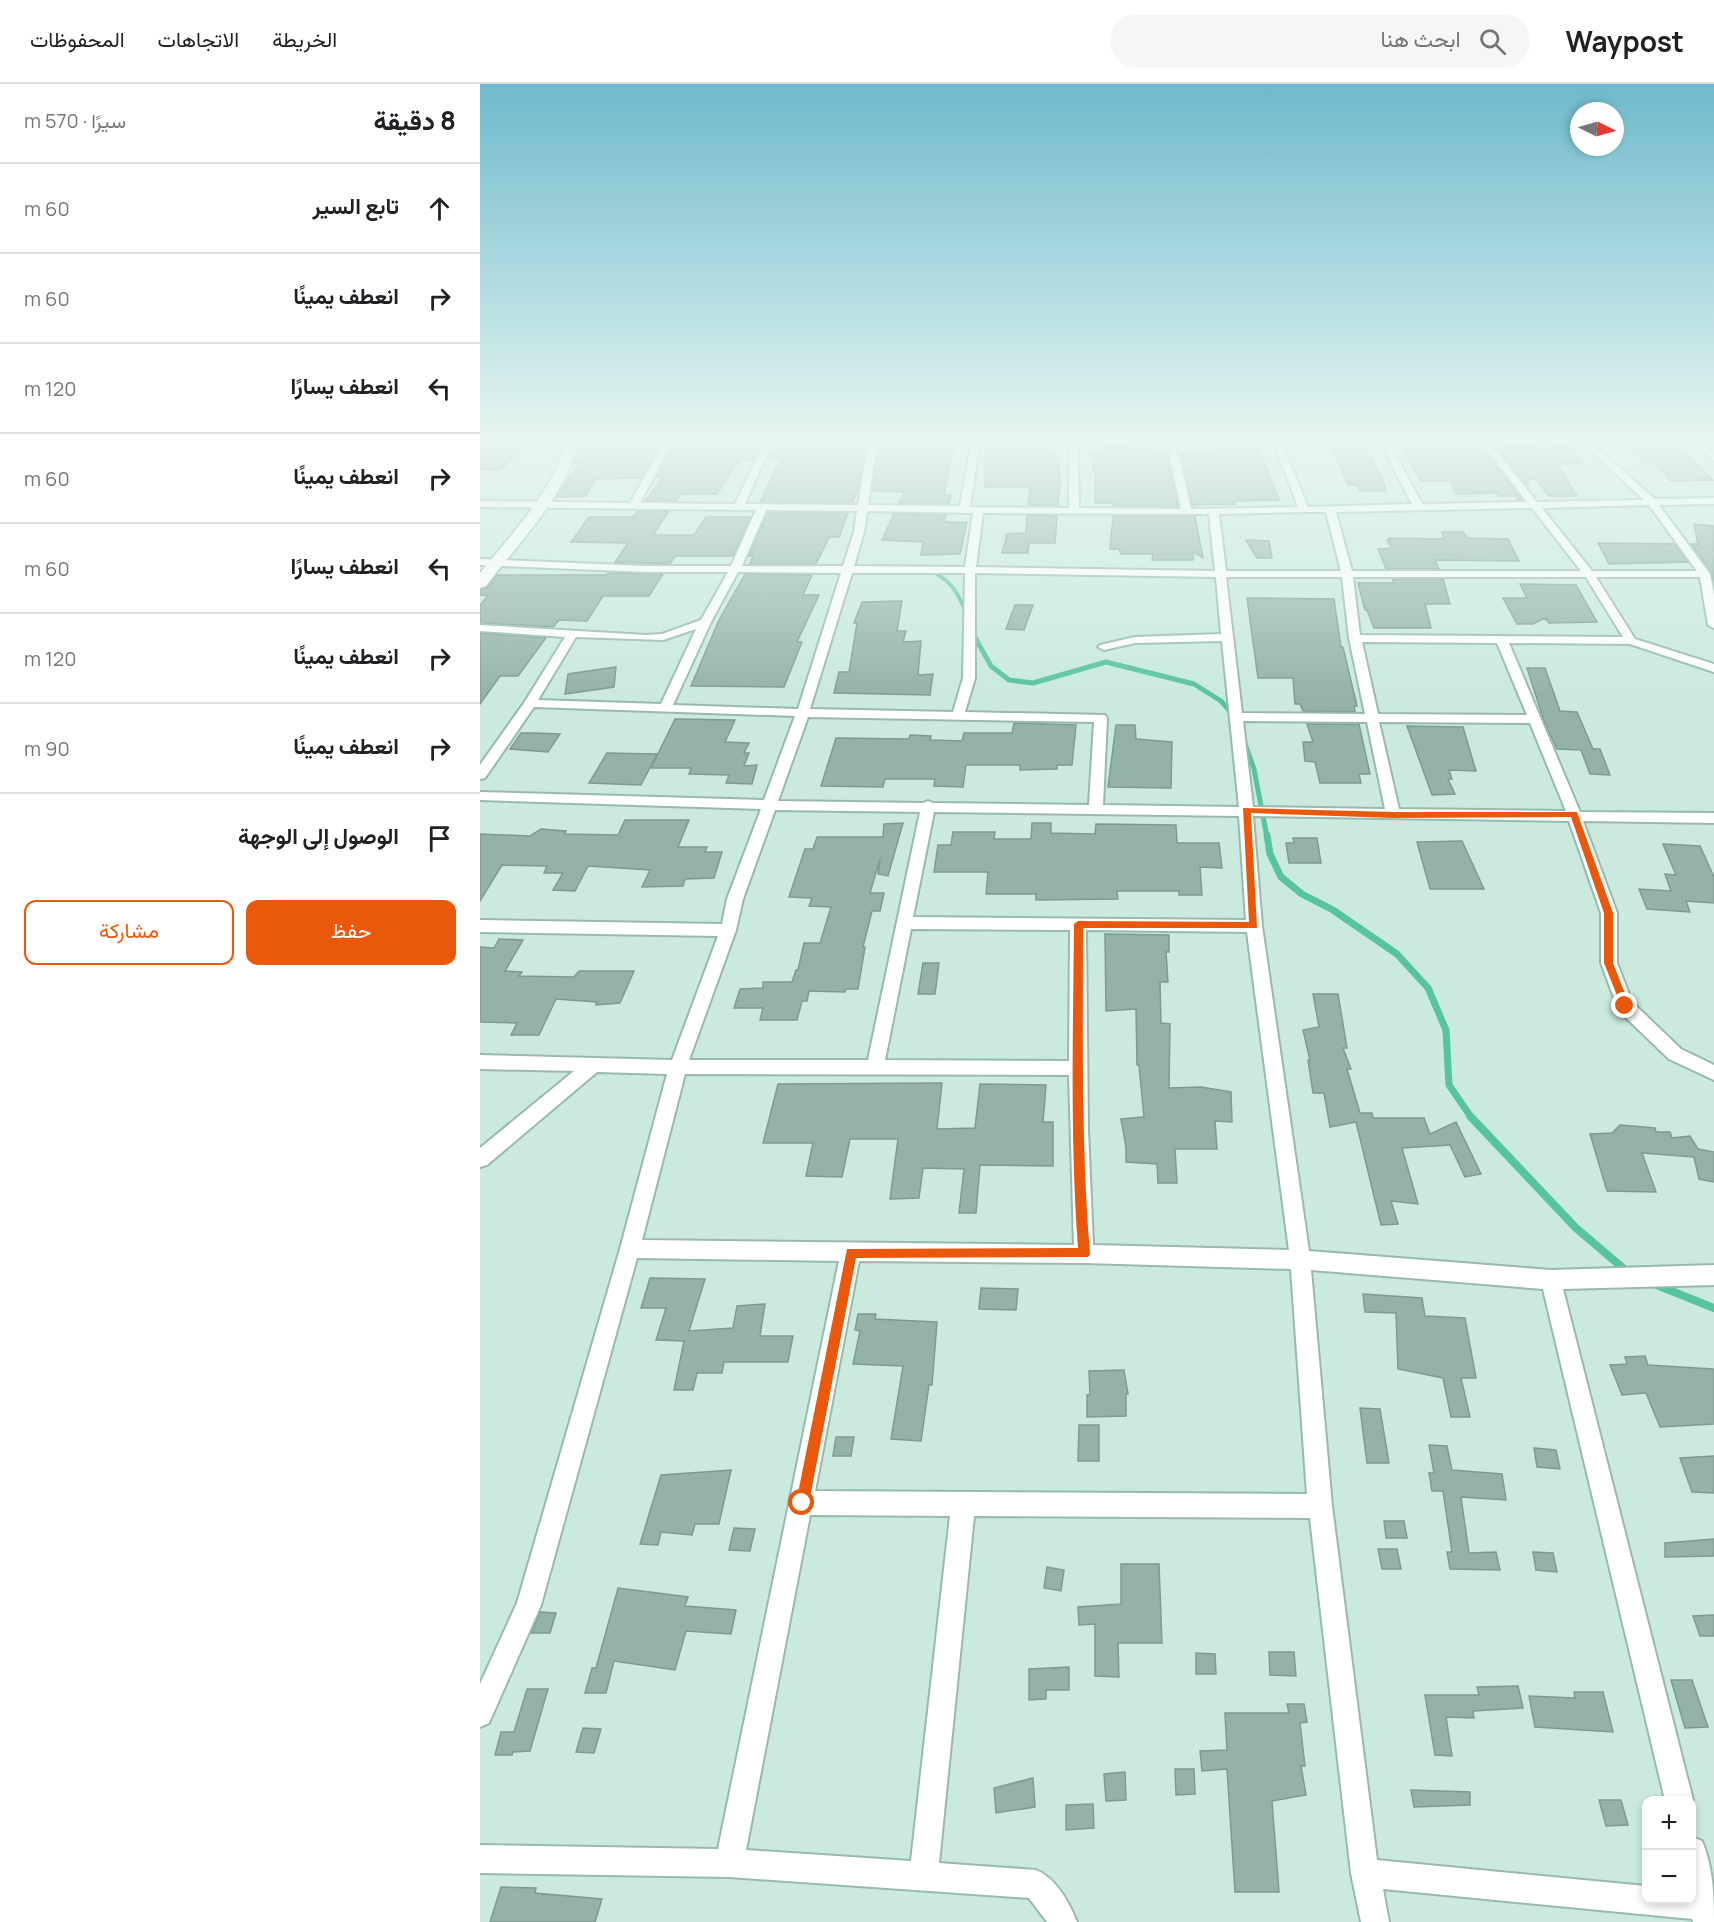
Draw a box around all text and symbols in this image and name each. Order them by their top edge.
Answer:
search box [1110,14,1530,68]
text: Waypost [1566,22,1684,60]
text: ابحث هنا [1381,24,1461,54]
text: المحفوظات [30,25,125,53]
text: الاتجاهات [158,25,239,53]
text: الخريطة [272,25,337,53]
icon: search [1476,25,1509,58]
text: 8 دقيقة [374,102,456,138]
north arrow [1570,102,1624,156]
text: سيرًا · 570 m [24,107,126,134]
text: تابع السير [313,191,399,221]
icon: ahead [423,192,456,225]
text: 60 m [24,195,70,222]
text: انعطف يمينًا [293,281,399,311]
icon: right [423,282,456,315]
text: 60 m [24,285,70,312]
text: انعطف يسارًا [290,371,399,401]
icon: left [423,372,456,405]
text: 120 m [24,375,76,402]
text: انعطف يمينًا [293,461,399,491]
icon: right [423,462,456,495]
text: 60 m [24,465,70,492]
text: انعطف يسارًا [290,551,399,581]
icon: left [423,552,456,585]
text: 60 m [24,555,70,582]
text: انعطف يمينًا [293,641,399,671]
icon: right [423,642,456,675]
text: 120 m [24,645,76,672]
text: انعطف يمينًا [293,731,399,761]
icon: right [423,732,456,765]
text: 90 m [24,735,70,762]
text: الوصول إلى الوجهة [238,821,399,851]
icon: arrive [423,822,456,855]
button: مشاركة [24,900,234,965]
button: حفظ [246,900,456,965]
route end [1611,992,1637,1018]
route start [788,1489,814,1515]
map controls [1642,1796,1696,1904]
button: + [1642,1796,1696,1850]
button: − [1642,1850,1696,1904]

